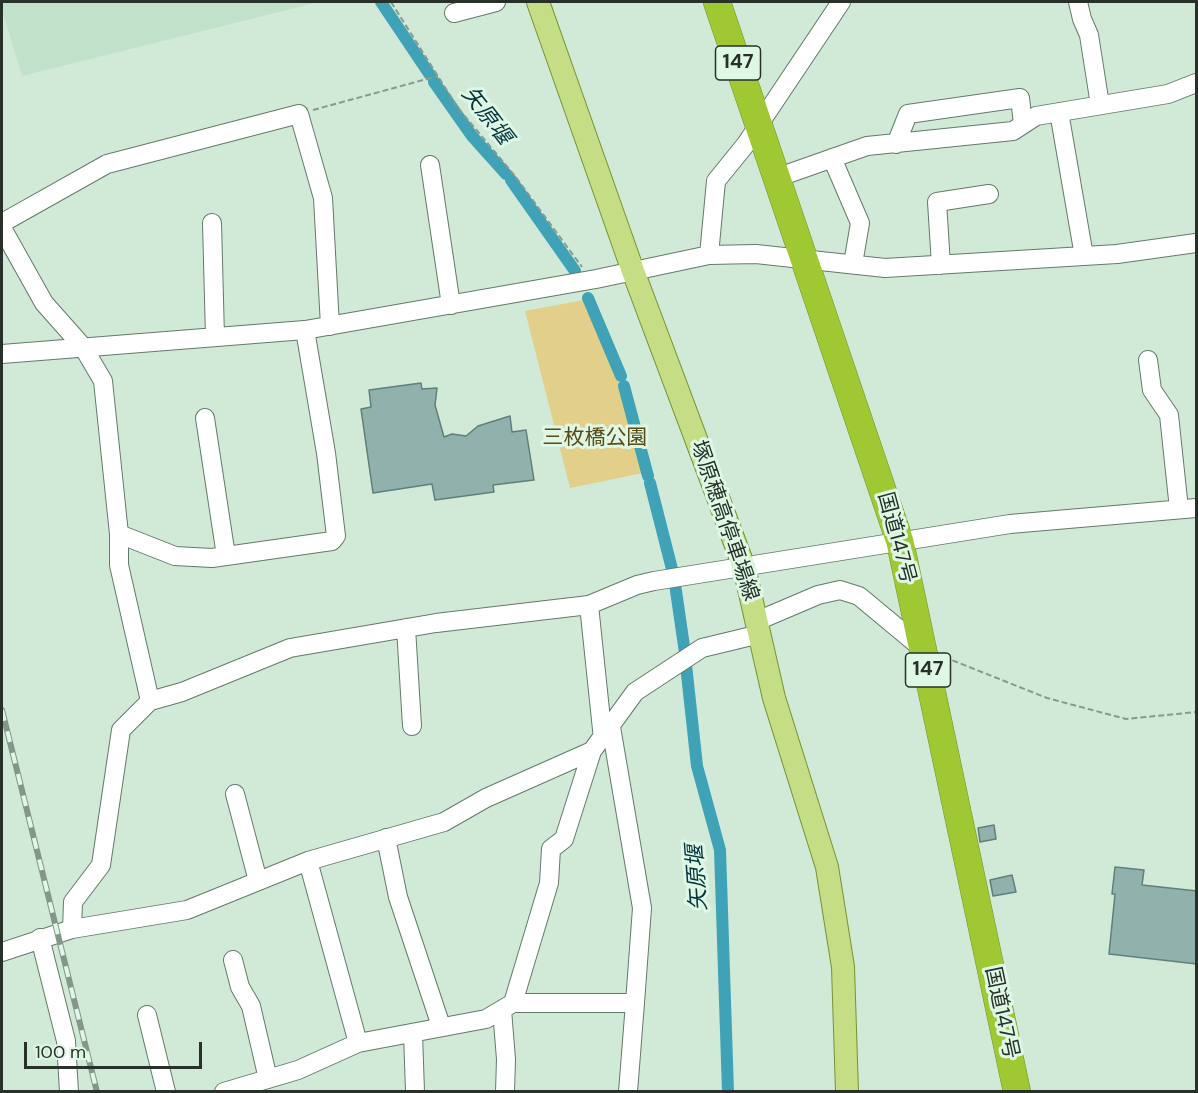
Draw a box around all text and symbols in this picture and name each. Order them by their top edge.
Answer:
road number: 147 [716,46,760,80]
water label: 矢原堰 [455,82,517,150]
park label: 三枚橋公園 [543,425,647,451]
street label: 塚原穂高停車場線 [685,437,763,605]
street label: 国道147号 [872,490,920,586]
road number: 147 [906,653,950,687]
water label: 矢原堰 [683,844,713,912]
street label: 国道147号 [979,965,1023,1061]
scale bar [27,1030,206,1068]
text: 100 m [35,1040,86,1064]

